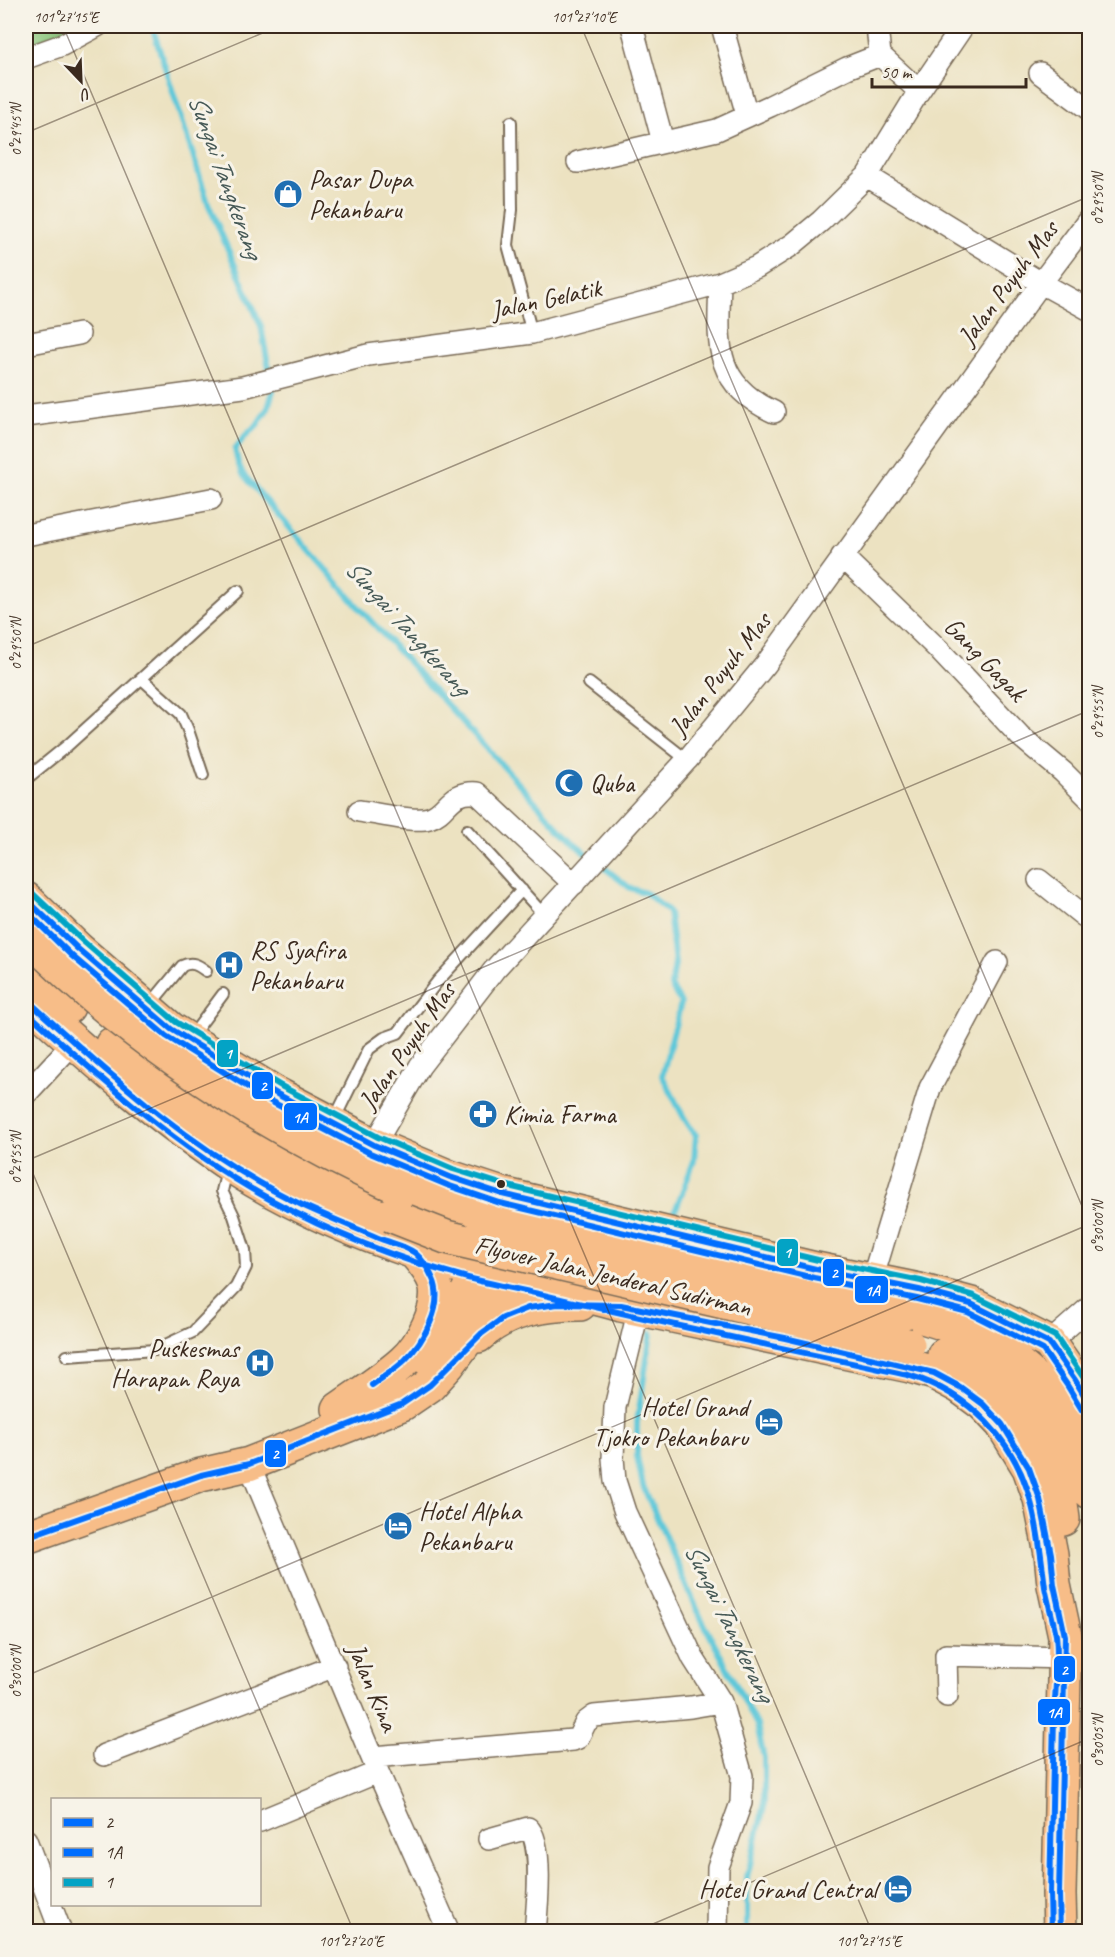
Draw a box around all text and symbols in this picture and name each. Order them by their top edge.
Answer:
text: 101°27'15"E [34,8,100,27]
text: 101°27'10"E [552,8,618,27]
north arrow [51,51,111,111]
scale bar [872,51,1026,89]
text: 50 m [881,61,914,83]
text: U [76,83,94,106]
water label: Sungai Tangkerang [181,90,273,266]
text: 0°29'45"N [7,101,26,156]
place label: Pasar Dupa Pekanbaru [309,163,414,226]
text: 0°29'50"N [1089,170,1108,225]
shop icon: Pasar Dupa Pekanbaru [272,178,304,210]
street label: Jalan Puyuh Mas [949,212,1067,354]
street label: Jalan Gelatik [486,271,606,327]
water label: Sungai Tangkerang [338,552,481,705]
street label: Jalan Puyuh Mas [660,604,780,744]
street label: Gang Gagak [937,610,1035,710]
text: 0°29'50"N [7,615,26,670]
text: 0°29'55"N [1089,684,1108,739]
mosque icon: Quba [553,767,585,799]
place label: Quba [590,767,636,800]
place label: RS Syafira Pekanbaru [250,934,347,997]
hospital icon: RS Syafira Pekanbaru [213,949,245,981]
street label: Jalan Puyuh Mas [350,974,464,1118]
line badge: 1 [216,1039,239,1068]
text: 1 [224,1044,233,1064]
line badge: 2 [251,1071,274,1100]
text: 2 [259,1076,268,1096]
pharmacy icon: Kimia Farma [467,1098,499,1130]
place label: Kimia Farma [504,1098,617,1131]
line badge: 1A [283,1102,318,1131]
text: 1A [292,1108,310,1128]
text: 0°29'55"N [7,1129,26,1184]
unlabelled marker [495,1178,507,1190]
text: 0°30'00"N [1089,1198,1108,1253]
street label: Flyover Jalan Jenderal Sudirman [472,1228,755,1324]
line badge: 1 [776,1238,799,1267]
text: 1 [783,1243,792,1263]
line badge: 2 [822,1258,845,1287]
text: 2 [830,1263,839,1283]
line badge: 1A [854,1275,889,1304]
text: 1A [864,1281,882,1301]
place label: Puskesmas Harapan Raya [111,1332,241,1395]
hospital icon: Puskesmas Harapan Raya [244,1347,276,1379]
place label: Hotel Grand Tjokro Pekanbaru [593,1391,752,1454]
hotel icon: Hotel Grand Tjokro Pekanbaru [753,1406,785,1438]
line badge: 2 [264,1439,287,1468]
text: 2 [271,1444,280,1464]
place label: Hotel Alpha Pekanbaru [419,1495,523,1558]
hotel icon: Hotel Alpha Pekanbaru [382,1510,414,1542]
water label: Sungai Tangkerang [677,1538,785,1710]
street label: Jalan Kina [339,1636,407,1738]
text: 0°30'00"N [7,1643,26,1698]
line badge: 2 [1053,1655,1076,1683]
text: 2 [1060,1660,1069,1680]
line badge: 1A [1037,1698,1071,1726]
text: 1A [1046,1703,1064,1723]
text: 0°30'05"N [1089,1712,1108,1767]
legend [51,1798,261,1906]
text: 2 [105,1811,115,1833]
text: 1A [105,1841,123,1863]
text: 1 [105,1871,114,1893]
place label: Hotel Grand Central [699,1873,882,1906]
hotel icon: Hotel Grand Central [882,1873,914,1905]
text: 101°27'20"E [319,1932,385,1951]
text: 101°27'15"E [837,1932,903,1951]

